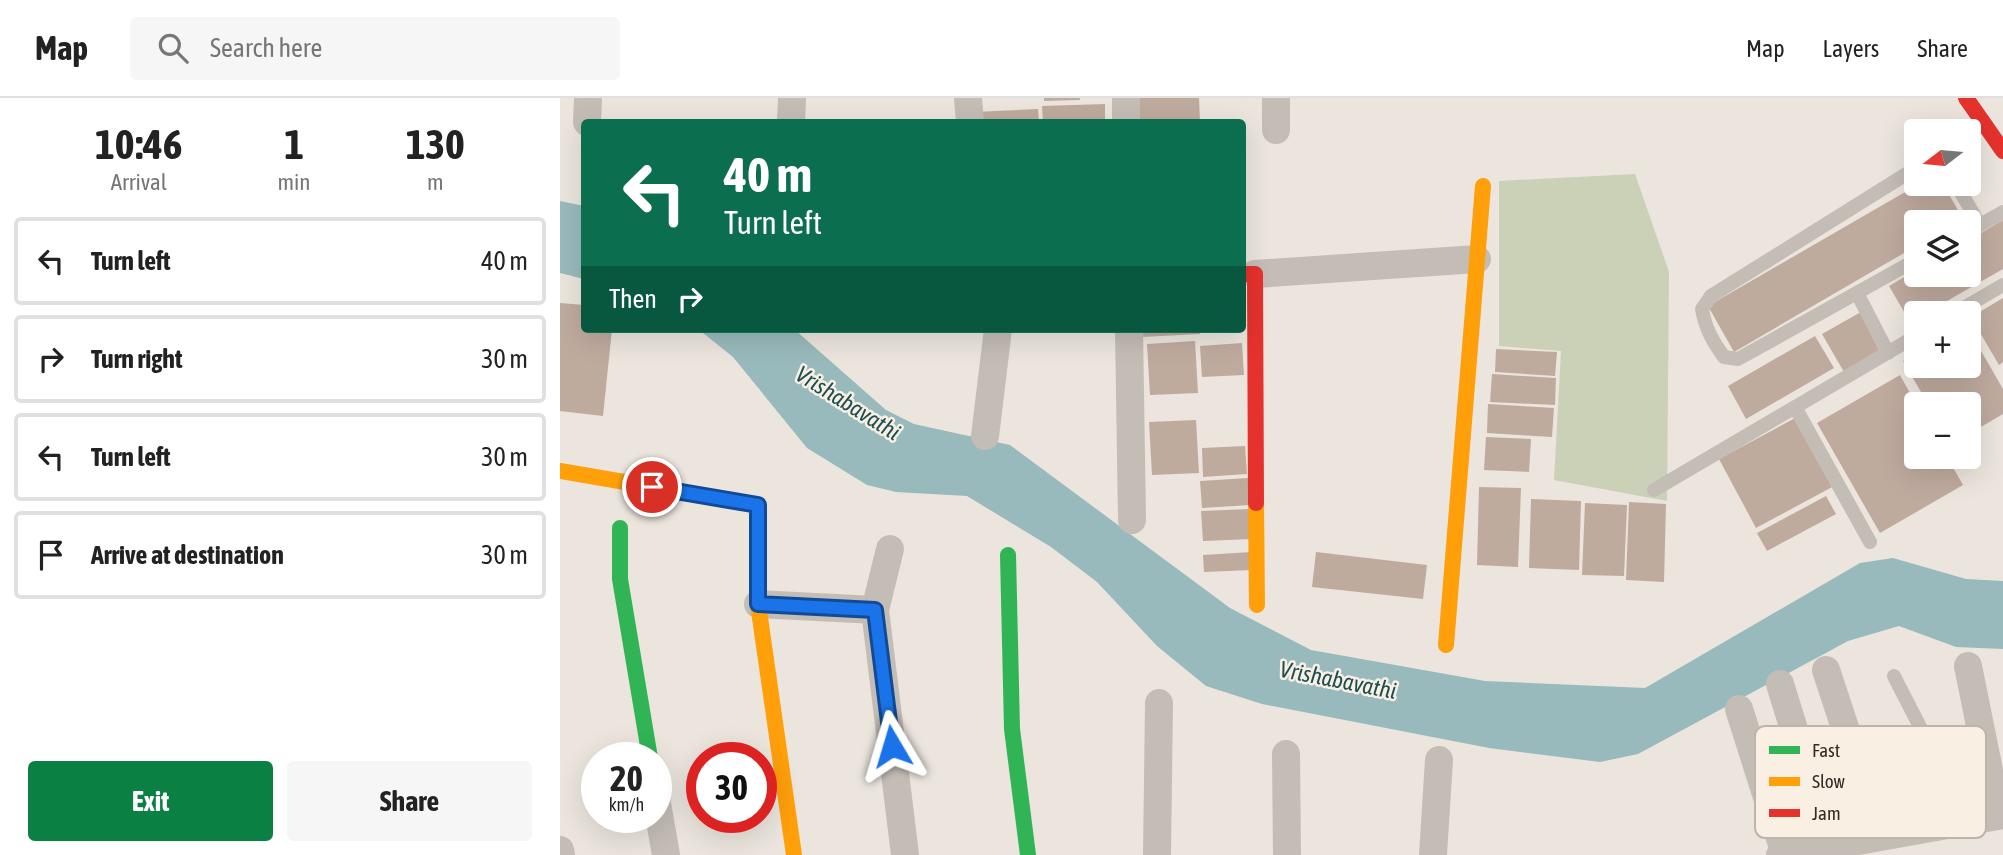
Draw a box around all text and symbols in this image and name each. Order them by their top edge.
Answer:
search box [130,17,620,80]
text: Map [35,29,88,67]
icon: search [154,29,192,67]
text: Search here [210,33,322,63]
text: Map [1746,35,1785,62]
text: Layers [1823,35,1879,62]
text: Share [1917,35,1968,62]
north arrow [1904,119,1981,196]
map controls [1904,119,1981,469]
text: 10:46 [95,120,182,168]
text: 1 [284,120,304,168]
text: 130 [406,120,465,168]
text: 40 m [724,146,812,202]
icon: left [609,147,700,238]
text: Arrival [111,169,167,195]
text: min [278,169,311,195]
text: m [427,169,444,195]
text: Turn left [724,204,822,241]
button: layers [1904,210,1981,287]
icon: left [32,242,70,280]
text: Turn left [91,246,171,276]
text: 40 m [481,246,528,276]
icon: right [671,280,709,318]
text: Then [609,284,657,314]
button: + [1904,301,1981,378]
icon: right [32,340,70,378]
text: Turn right [91,344,182,374]
text: 30 m [481,344,528,374]
water label: Vrishabavathi [791,361,905,445]
button: − [1904,392,1981,469]
icon: left [32,438,70,476]
text: Turn left [91,442,171,472]
text: 30 m [481,442,528,472]
pin [622,457,682,517]
icon: arrive [633,468,671,506]
icon: arrive [32,536,70,574]
text: Arrive at destination [91,540,284,570]
text: 30 m [481,540,528,570]
water label: Vrishabavathi [1278,656,1398,704]
position arrow [855,709,929,783]
legend [1755,726,1986,838]
text: Fast [1812,739,1840,761]
speed limit sign: 30 [686,742,777,833]
text: 20 [610,758,643,798]
button: Exit [28,761,273,841]
button: Share [287,761,532,841]
text: Slow [1812,770,1846,792]
text: km/h [609,794,644,815]
text: Jam [1812,802,1841,824]

